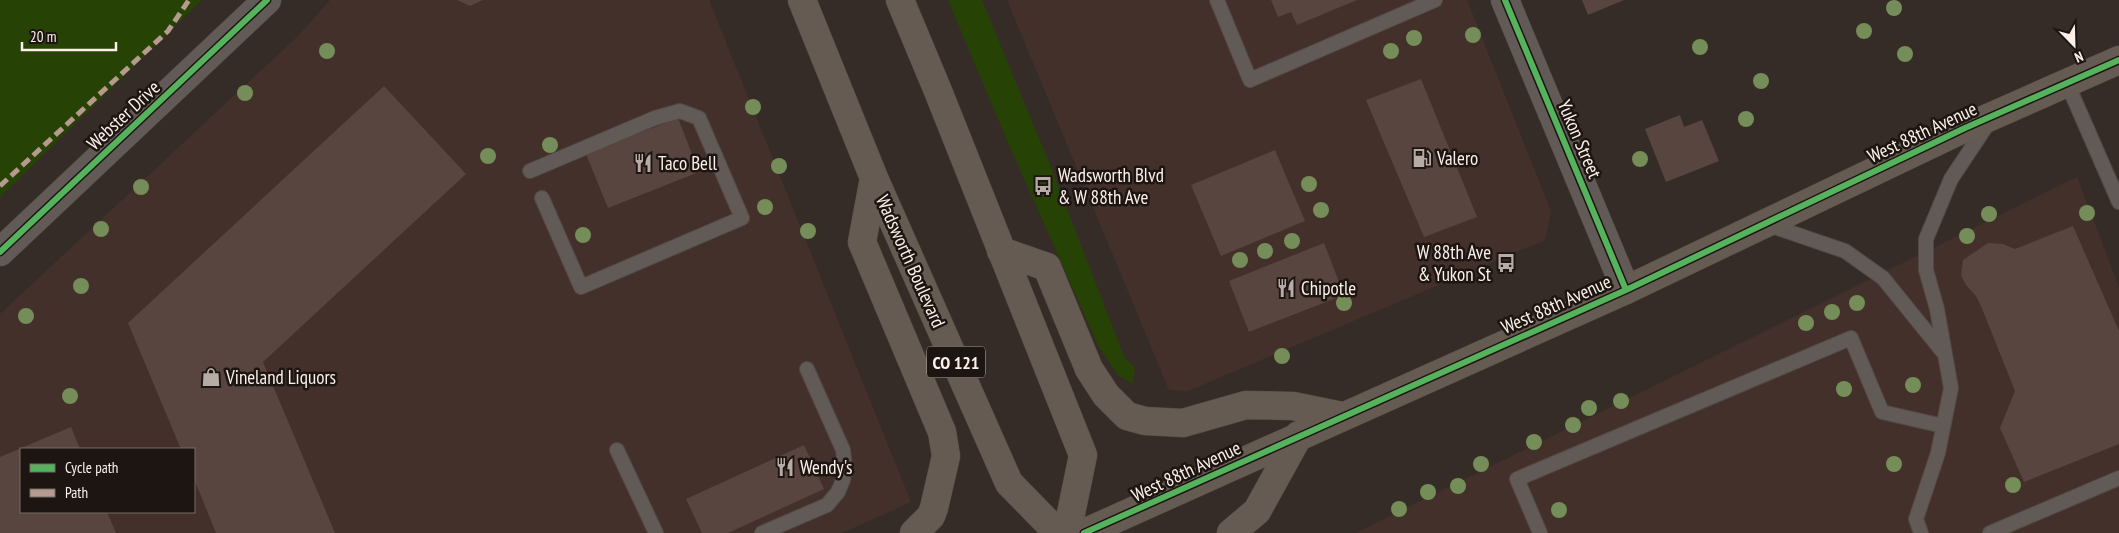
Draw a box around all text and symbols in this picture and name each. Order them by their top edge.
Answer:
scale bar [22,20,116,52]
north arrow [2049,20,2099,70]
text: 20 m [30,27,56,46]
text: N [2072,47,2086,67]
street label: Webster Drive [81,75,165,155]
street label: Yukon Street [1553,96,1608,183]
street label: West 88th Avenue [1864,96,1981,168]
place label: Valero [1436,146,1478,170]
fuel station icon: Valero [1411,147,1433,169]
place label: Taco Bell [658,151,717,175]
restaurant icon: Taco Bell [632,152,654,174]
place label: Wadsworth Blvd & W 88th Ave [1058,163,1164,209]
bus stop icon: Wadsworth Blvd & W 88th Ave [1032,175,1054,197]
street label: Wadsworth Boulevard [871,191,951,331]
place label: W 88th Ave & Yukon St [1417,240,1492,286]
bus stop icon: W 88th Ave & Yukon St [1495,252,1517,274]
street label: West 88th Avenue [1497,269,1615,339]
place label: Chipotle [1301,276,1356,300]
restaurant icon: Chipotle [1275,277,1297,299]
road number: CO 121 [927,347,985,378]
place label: Vineland Liquors [225,365,336,389]
shop icon: Vineland Liquors [200,366,222,388]
street label: West 88th Avenue [1128,435,1245,507]
legend [20,448,195,513]
place label: Wendy's [800,455,853,479]
restaurant icon: Wendy's [774,456,796,478]
text: Cycle path [65,458,118,477]
text: Path [65,483,88,502]

